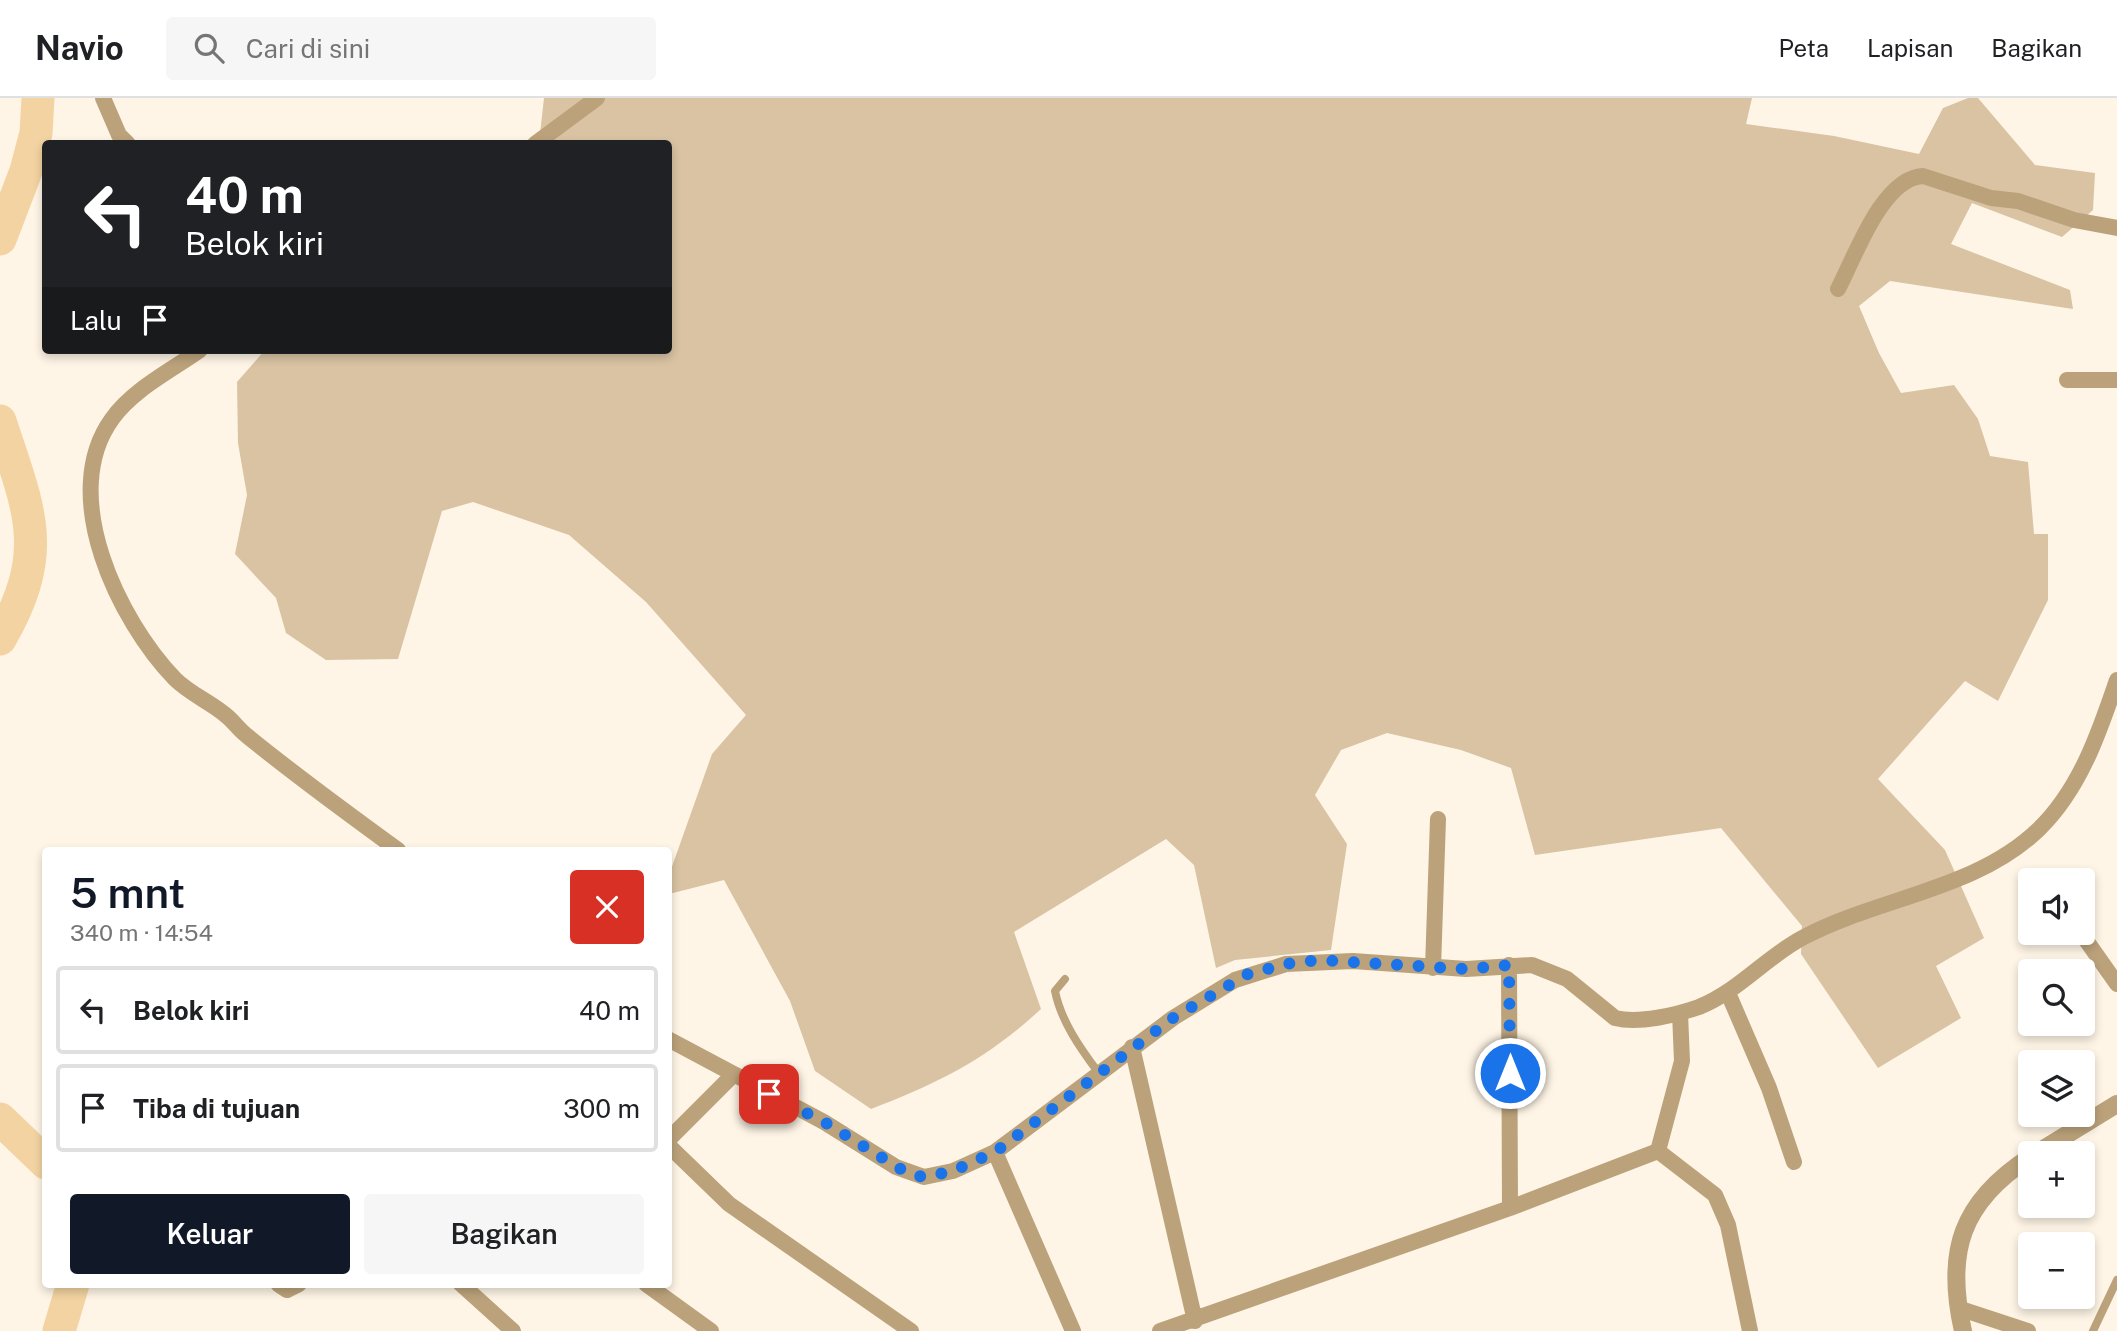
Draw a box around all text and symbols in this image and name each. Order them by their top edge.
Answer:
search box [166,17,656,80]
text: Navio [35,29,124,67]
icon: search [190,29,228,67]
text: Cari di sini [246,33,370,64]
text: Peta [1778,34,1829,62]
text: Lapisan [1867,34,1953,62]
text: Bagikan [1991,34,2082,62]
text: 40 m [185,166,304,224]
icon: left [70,168,161,259]
text: Belok kiri [185,225,324,262]
icon: arrive [136,301,174,339]
text: Lalu [70,305,122,336]
text: 5 mnt [70,868,185,917]
map controls [2018,868,2095,1309]
button: sound [2018,868,2095,945]
button: close [570,870,644,944]
text: 340 m · 14:54 [70,919,213,946]
button: search [2018,959,2095,1036]
icon: left [74,991,112,1029]
text: Belok kiri [133,995,249,1026]
text: 40 m [579,995,640,1026]
position arrow [1473,1036,1547,1110]
button: layers [2018,1050,2095,1127]
pin [739,1064,799,1124]
icon: arrive [750,1075,788,1113]
icon: arrive [74,1089,112,1127]
text: Tiba di tujuan [133,1093,300,1124]
text: 300 m [563,1093,640,1124]
button: + [2018,1141,2095,1218]
button: Keluar [70,1194,350,1274]
button: Bagikan [364,1194,644,1274]
button: − [2018,1232,2095,1309]

